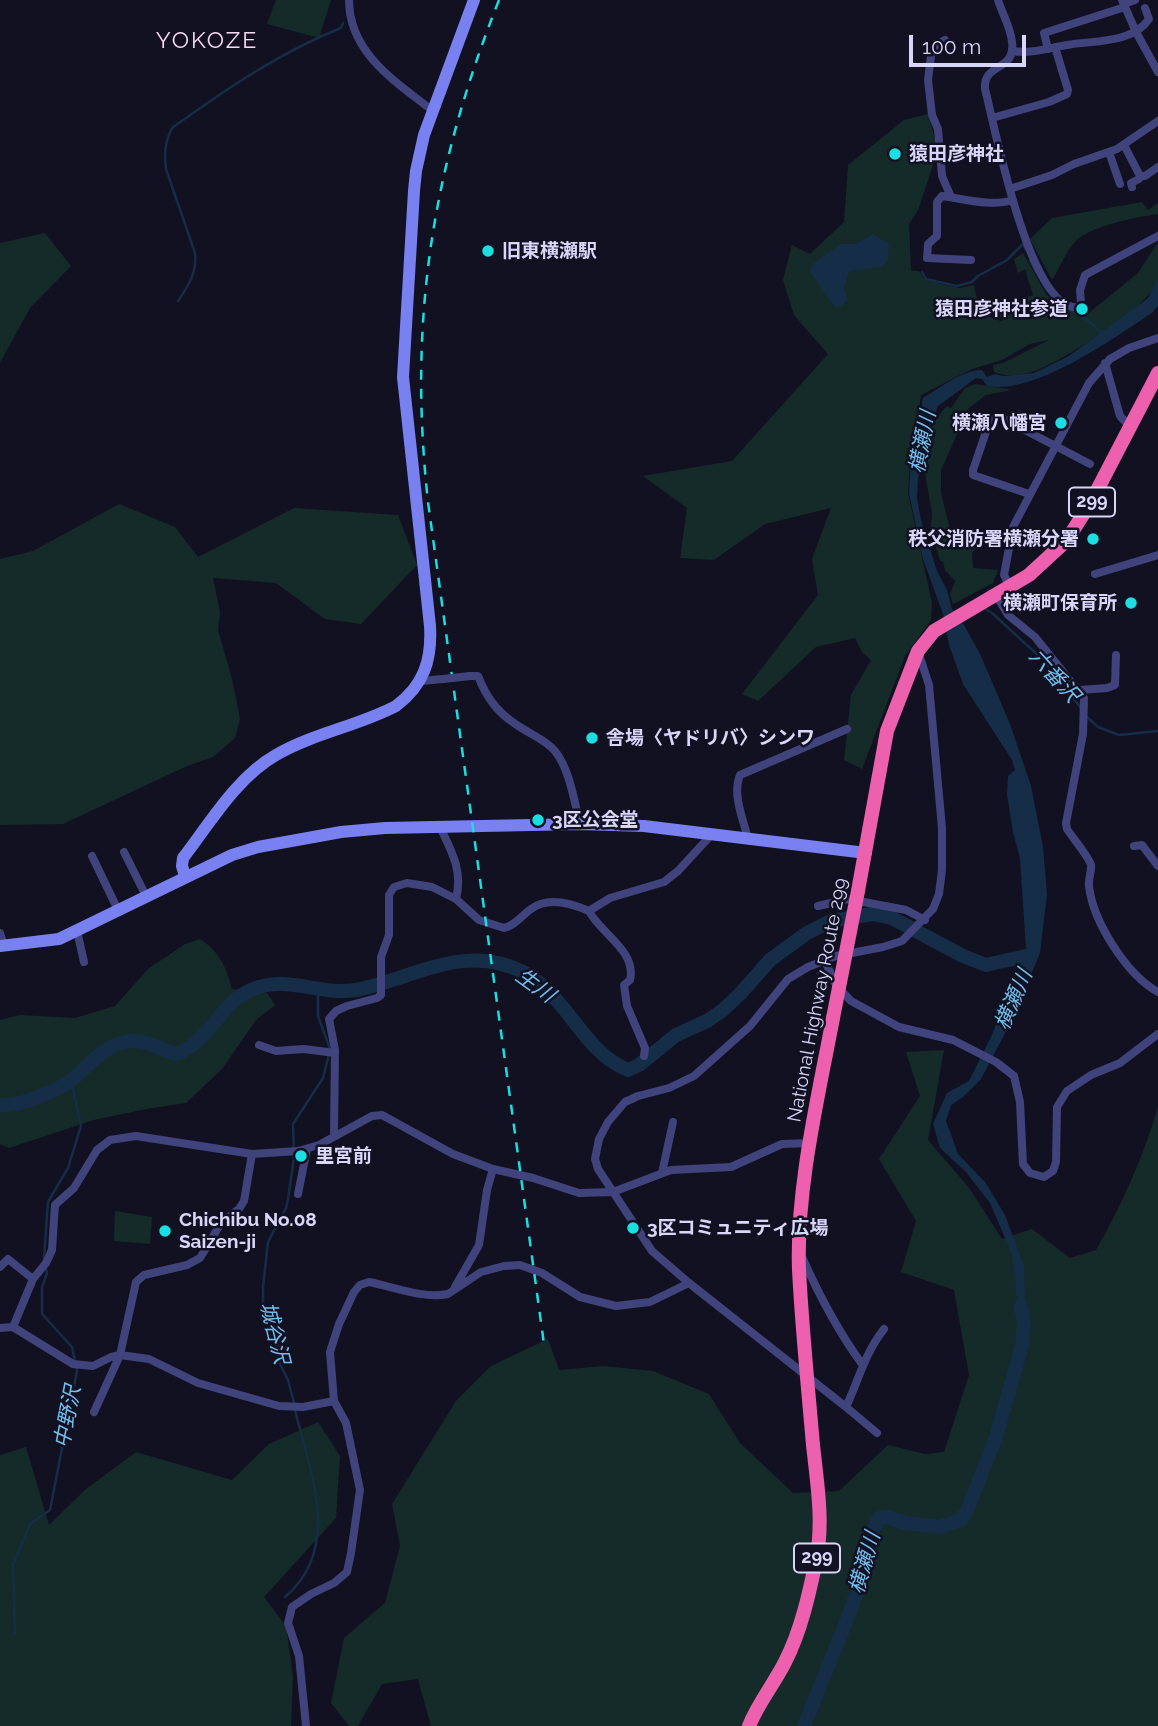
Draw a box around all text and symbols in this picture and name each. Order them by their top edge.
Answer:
scale bar [913,21,1030,65]
district label: YOKOZE [157,27,257,55]
text: 100 m [922,34,981,59]
place label: 猿田彦神社 [909,143,1004,165]
marker: 猿田彦神社 [887,146,903,162]
place label: 旧東横瀬駅 [502,240,597,262]
marker: 旧東横瀬駅 [480,243,496,259]
place label: 猿田彦神社参道 [935,298,1068,320]
marker: 猿田彦神社参道 [1074,301,1090,317]
water label: 横瀬川 [905,409,941,475]
place label: 横瀬八幡宮 [952,412,1047,434]
marker: 横瀬八幡宮 [1053,415,1069,431]
road number: 299 [1069,488,1115,516]
place label: 秩父消防署横瀬分署 [908,528,1079,550]
marker: 秩父消防署横瀬分署 [1085,531,1101,547]
place label: 横瀬町保育所 [1003,592,1117,614]
marker: 横瀬町保育所 [1123,595,1139,611]
water label: 六番沢 [1024,644,1084,708]
place label: 舎場〈ヤドリバ〉シンワ [606,727,815,749]
marker: 舎場〈ヤドリバ〉シンワ [584,730,600,746]
place label: 3区公会堂 [552,809,639,831]
marker: 3区公会堂 [530,812,546,828]
street label: National Highway Route 299 [783,876,853,1124]
water label: 生川 [511,963,559,1009]
water label: 横瀬川 [990,966,1038,1034]
place label: 里宮前 [315,1145,372,1167]
marker: 里宮前 [293,1148,309,1164]
place label: Chichibu No.08 Saizen-ji [179,1209,317,1253]
place label: 3区コミュニティ広場 [647,1217,829,1239]
marker: 3区コミュニティ広場 [625,1220,641,1236]
marker: Chichibu No.08 Saizen-ji [157,1223,173,1239]
water label: 城谷沢 [254,1299,294,1367]
water label: 中野沢 [50,1384,86,1450]
water label: 横瀬川 [844,1529,886,1597]
road number: 299 [794,1544,840,1573]

